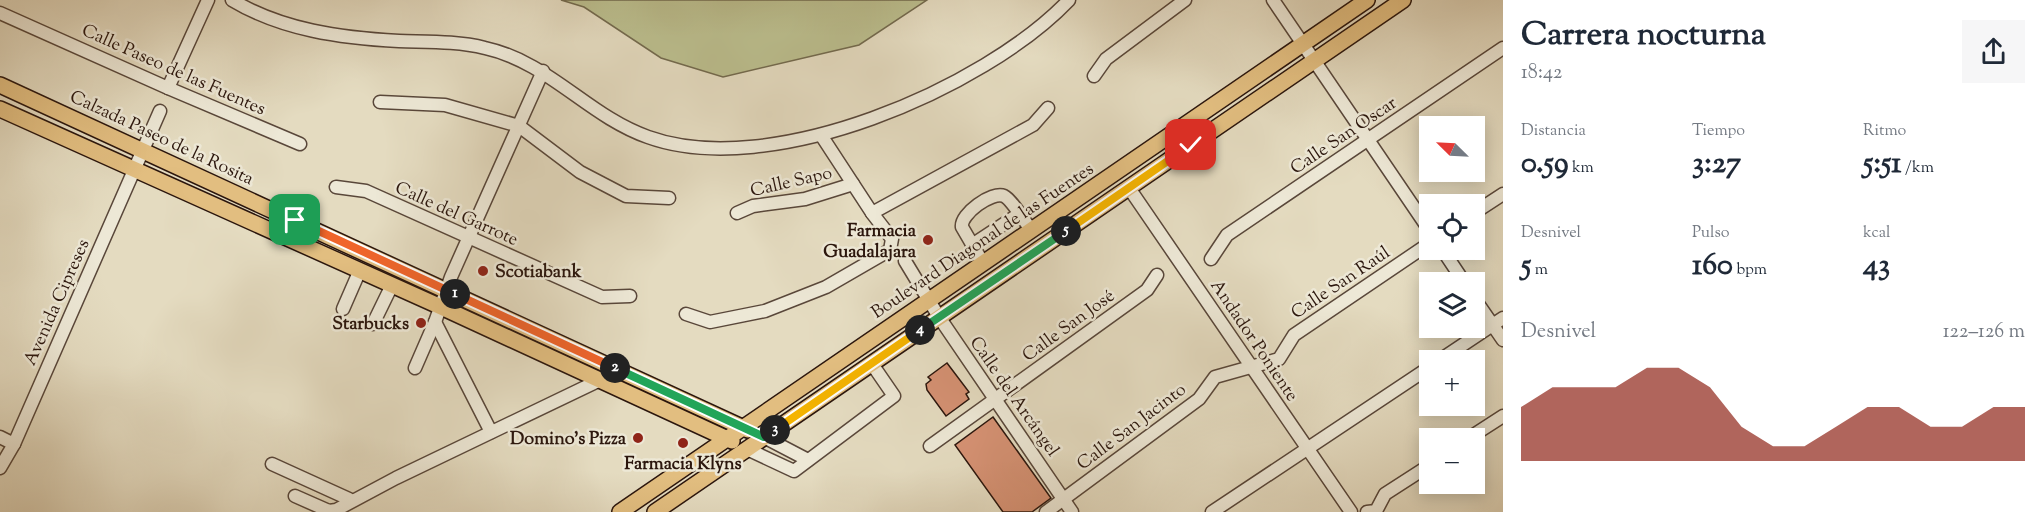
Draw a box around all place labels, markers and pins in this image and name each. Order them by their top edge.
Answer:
pin [1165,119,1216,170]
pin [269,194,320,245]
pin: 5 [1051,216,1081,246]
place label: Farmacia Guadalajara [823,219,917,266]
marker: Farmacia Guadalajara [921,233,935,247]
place label: Scotiabank [495,260,582,286]
marker: Scotiabank [476,264,490,278]
pin: 1 [440,279,470,309]
place label: Starbucks [332,312,409,338]
pin: 4 [905,315,935,345]
marker: Starbucks [414,316,428,330]
pin: 2 [600,353,630,383]
pin: 3 [760,415,790,445]
place label: Domino's Pizza [510,427,627,453]
marker: Domino's Pizza [631,431,645,445]
marker: Farmacia Klyns [676,436,690,450]
place label: Farmacia Klyns [624,452,742,478]

